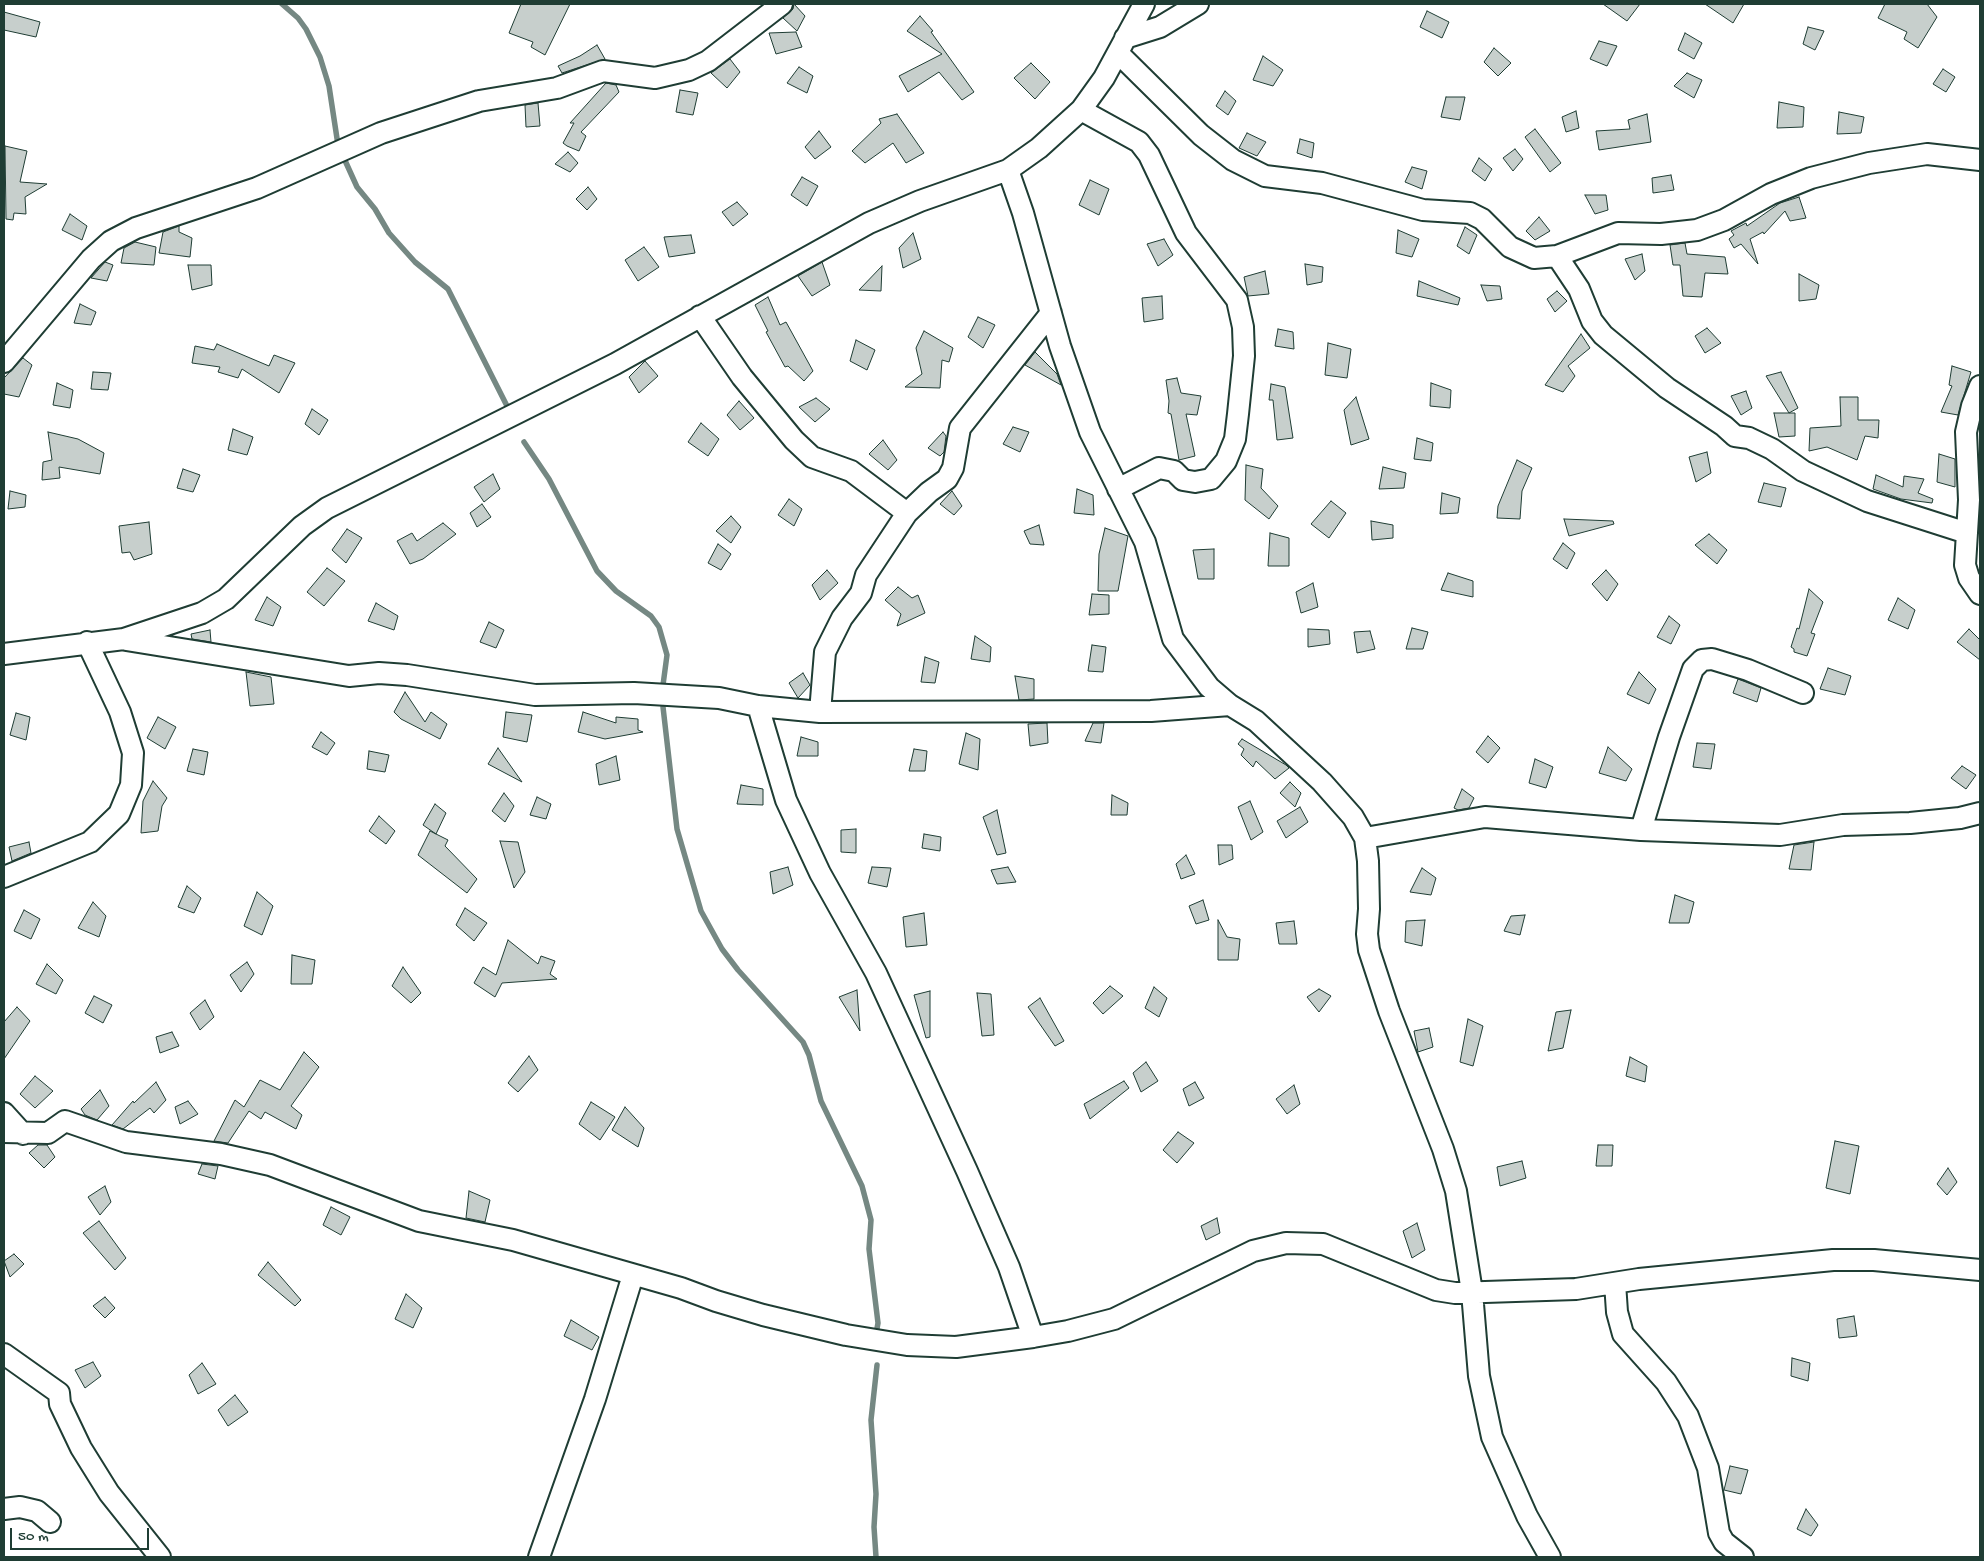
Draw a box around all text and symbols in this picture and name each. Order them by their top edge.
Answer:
scale bar [12,1518,151,1550]
text: 50 m [18,1528,49,1546]

